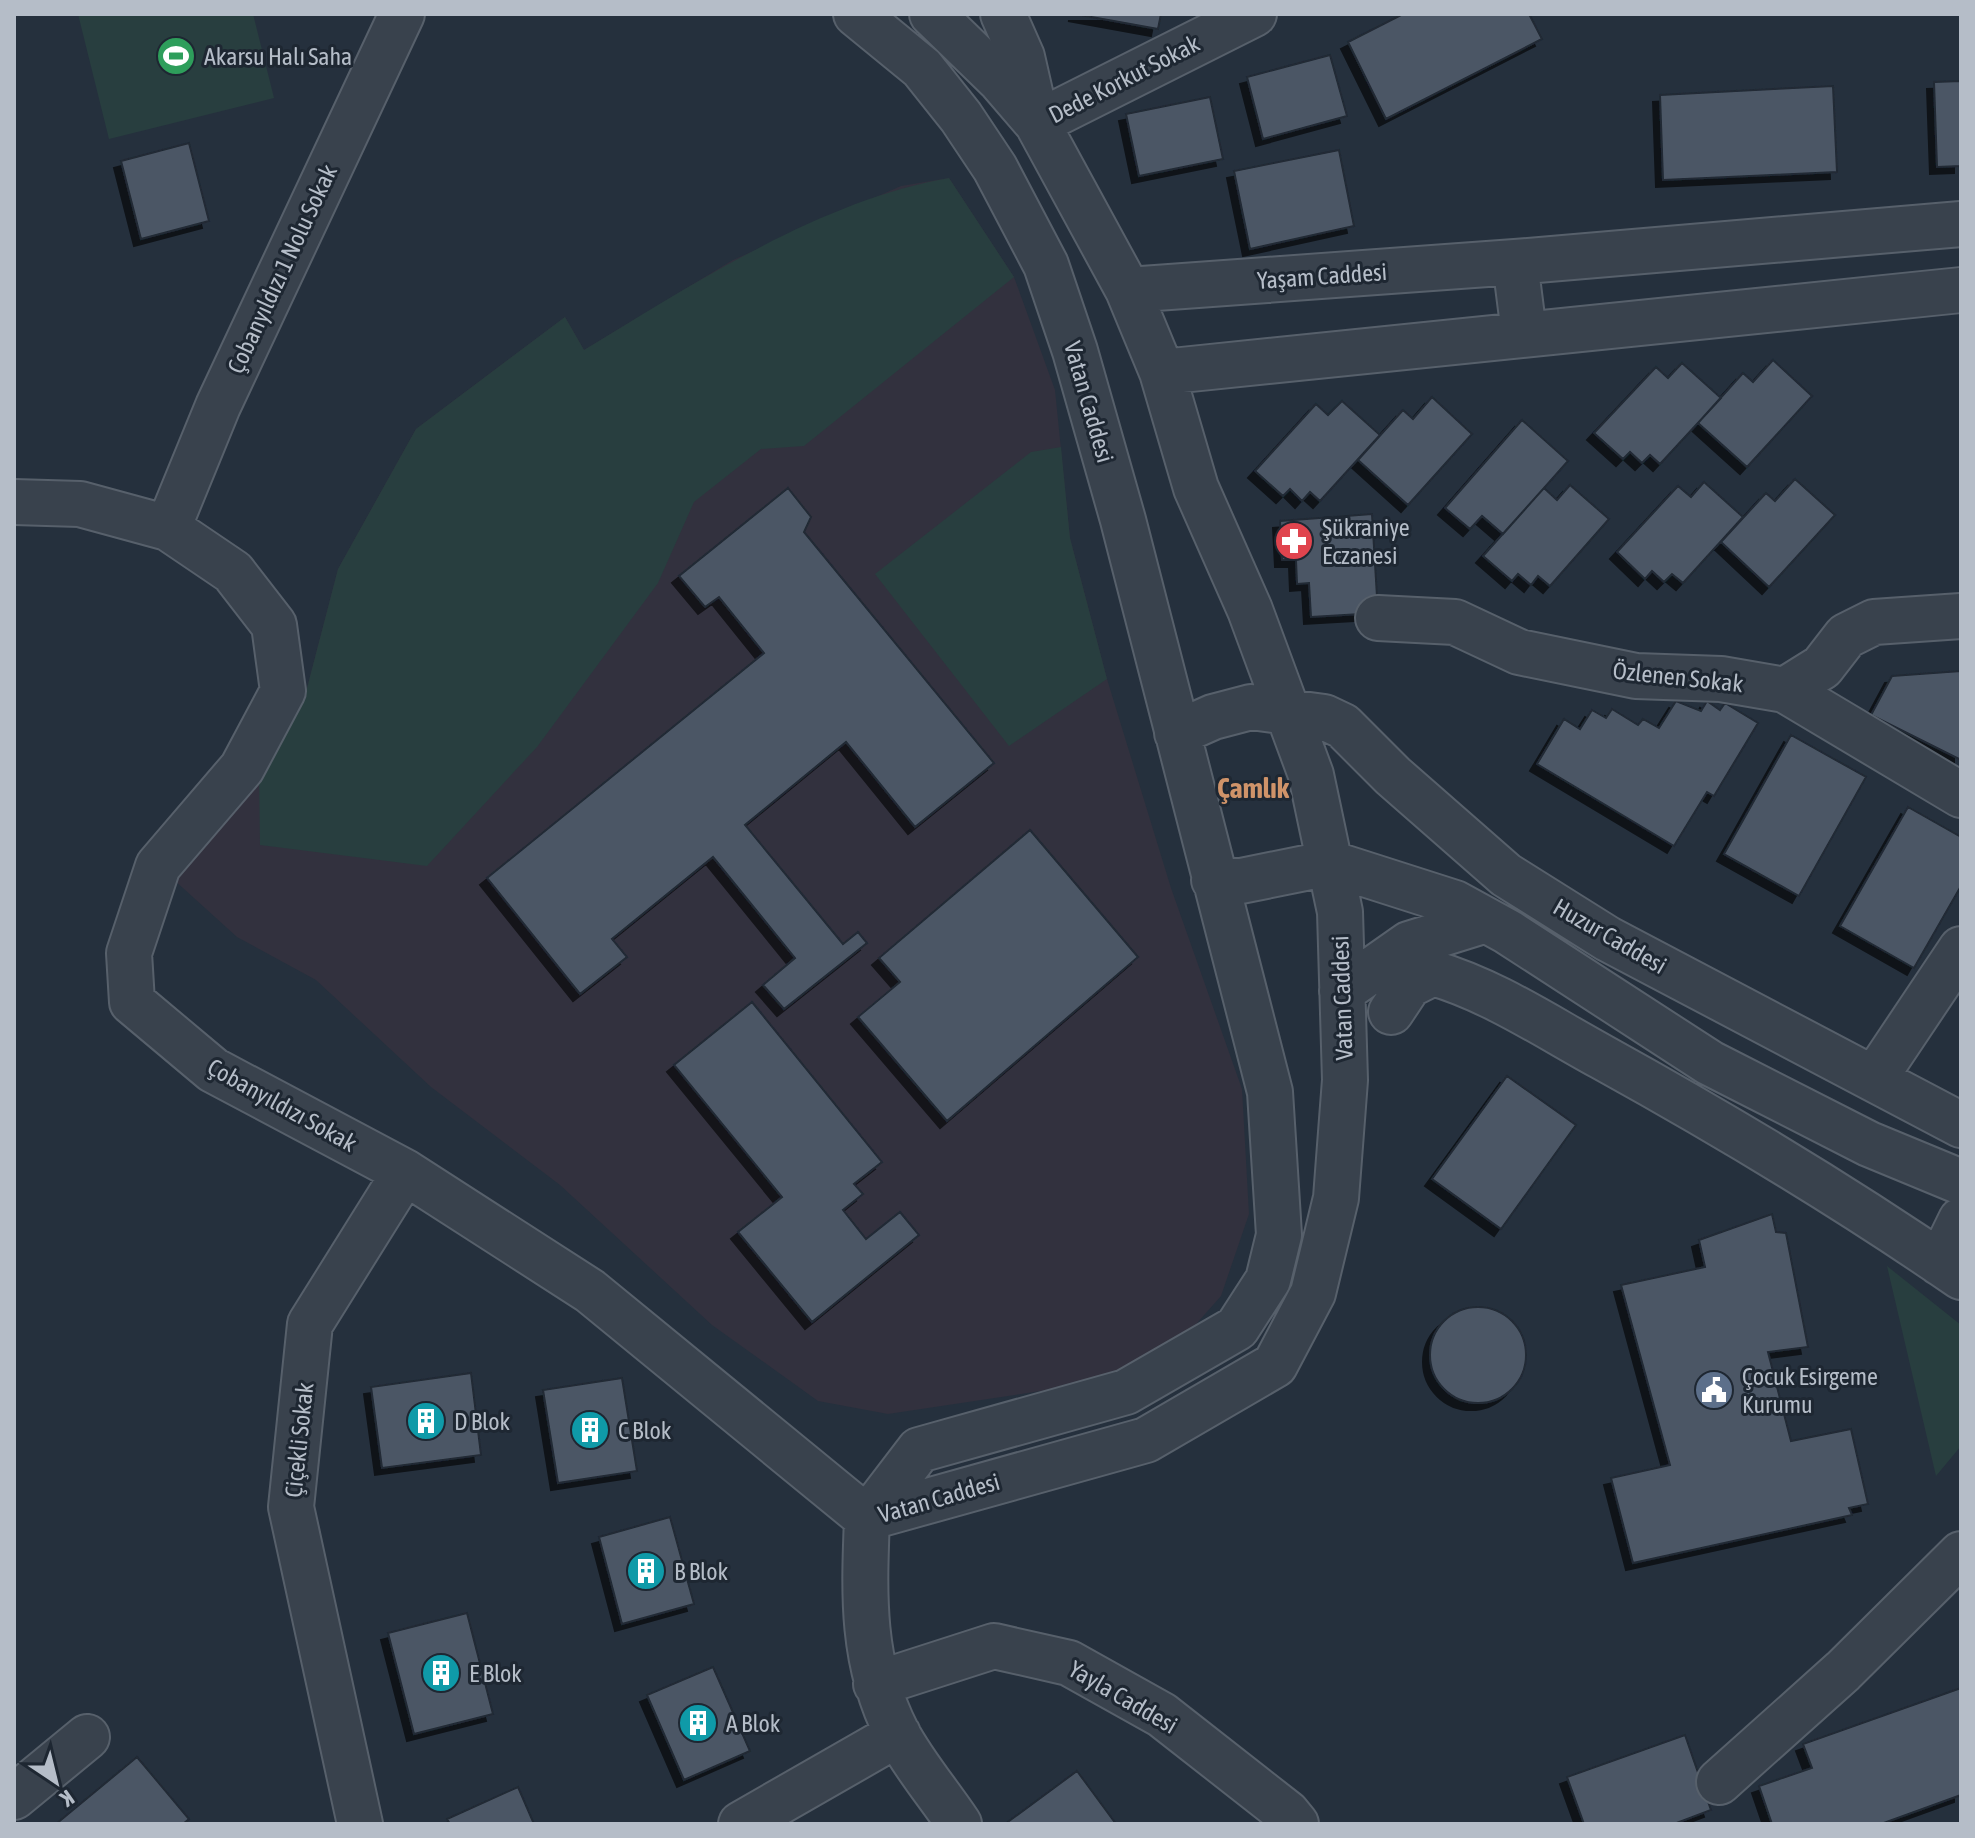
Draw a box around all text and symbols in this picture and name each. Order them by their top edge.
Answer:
street label: Dede Korkut Sokak [1044,29,1204,129]
sports icon: Akarsu Halı Saha [155,35,197,77]
place label: Akarsu Halı Saha [204,43,352,70]
street label: Çobanyıldızı 1 Nolu Sokak [222,160,342,378]
street label: Yaşam Caddesi [1256,258,1388,294]
street label: Vatan Caddesi [1059,338,1119,466]
place label: Şükraniye Eczanesi [1322,514,1410,569]
pharmacy icon: Şükraniye Eczanesi [1273,520,1315,562]
street label: Özlenen Sokak [1612,657,1745,697]
district label: Çamlık [1217,772,1290,804]
street label: Huzur Caddesi [1549,893,1671,979]
street label: Vatan Caddesi [1326,935,1358,1061]
street label: Çobanyıldızı Sokak [203,1053,361,1157]
place label: Çocuk Esirgeme Kurumu [1742,1363,1878,1418]
public building icon: Çocuk Esirgeme Kurumu [1693,1369,1735,1411]
street label: Çiçekli Sokak [280,1381,319,1499]
building icon: D Blok [405,1400,447,1442]
place label: D Blok [454,1408,511,1435]
building icon: C Blok [569,1409,611,1451]
place label: C Blok [618,1417,672,1444]
street label: Vatan Caddesi [875,1468,1003,1528]
building icon: B Blok [625,1550,667,1592]
place label: B Blok [674,1558,728,1585]
building icon: E Blok [420,1652,462,1694]
street label: Yayla Caddesi [1064,1655,1182,1739]
place label: E Blok [469,1660,522,1687]
building icon: A Blok [677,1702,719,1744]
place label: A Blok [726,1710,781,1737]
north arrow [16,1742,96,1822]
text: K [55,1785,79,1812]

